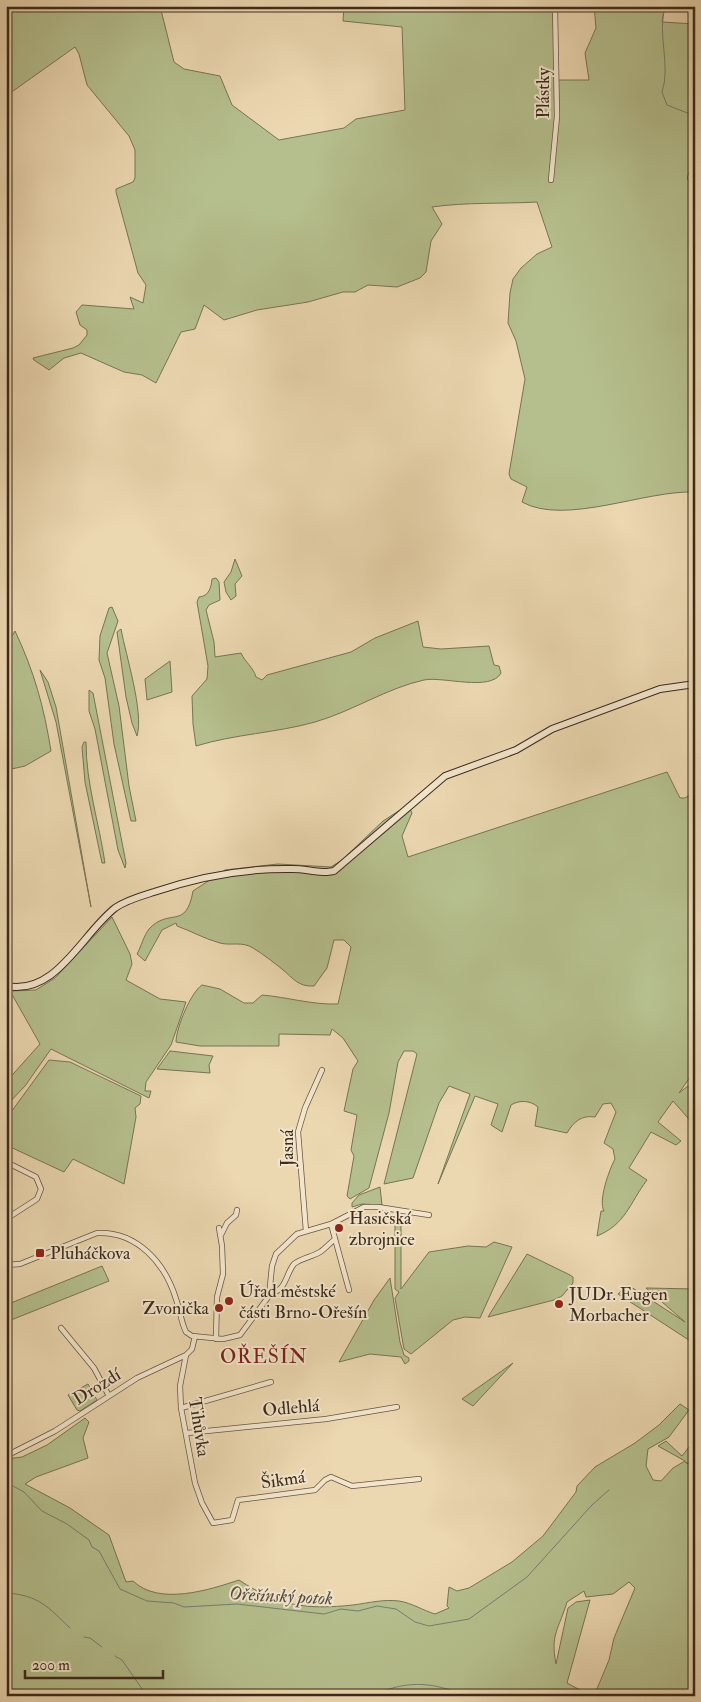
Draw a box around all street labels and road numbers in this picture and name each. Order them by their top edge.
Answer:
street label: Plástky [532,66,555,119]
street label: Jasná [276,1129,299,1168]
street label: Drozdí [69,1363,126,1411]
street label: Odlehlá [262,1394,321,1422]
street label: Tihůvka [183,1396,215,1459]
street label: Šikmá [259,1464,307,1494]

